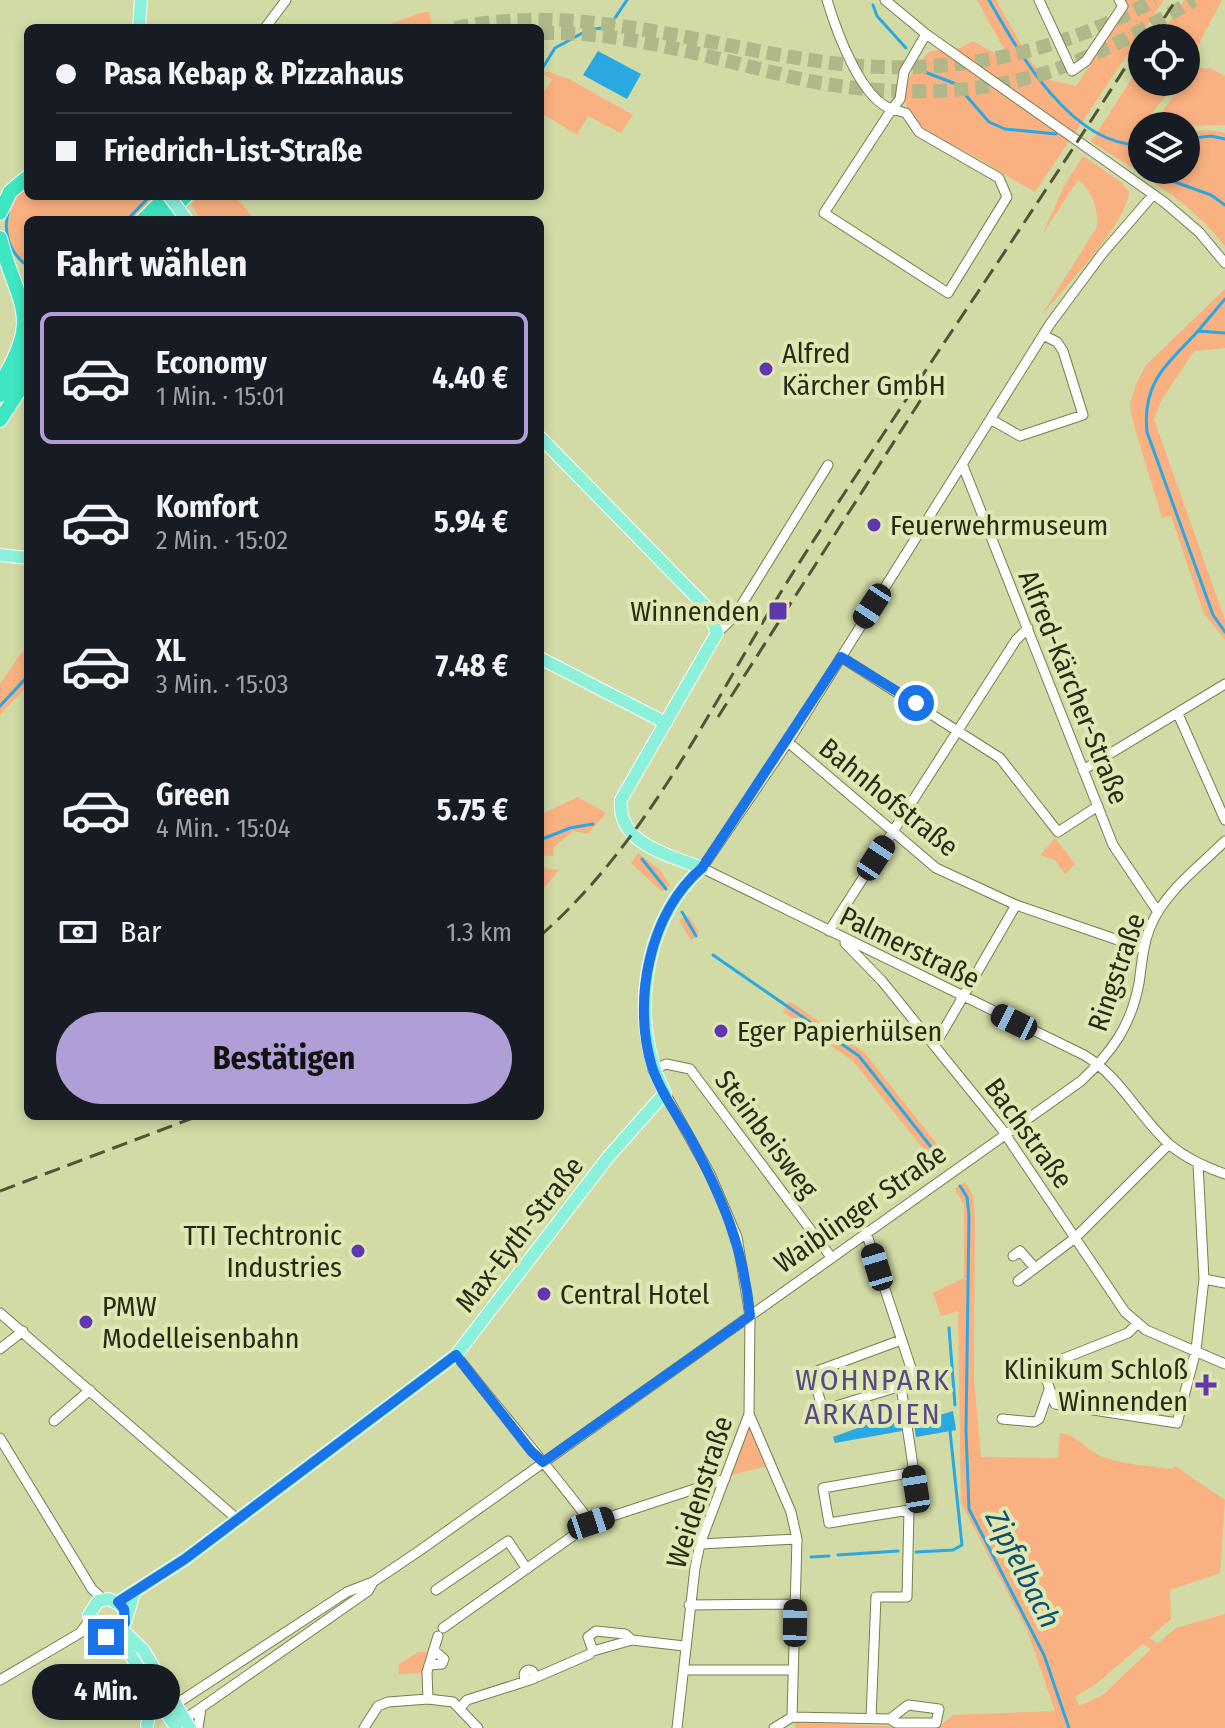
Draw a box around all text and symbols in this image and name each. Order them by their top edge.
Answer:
map controls [1128,24,1200,184]
button: locate [1128,24,1200,96]
text: Pasa Kebap & Pizzahaus [104,56,404,92]
button: layers [1128,112,1200,184]
text: Friedrich-List-Straße [104,133,363,169]
text: Fahrt wählen [56,242,247,286]
place label: Alfred Kärcher GmbH [782,337,946,402]
icon: car [60,342,132,414]
text: Economy [156,345,267,381]
text: 4.40 € [432,360,508,396]
marker: Alfred Kärcher GmbH [757,360,775,378]
text: 1 Min. · 15:01 [156,381,285,412]
icon: car [60,486,132,558]
text: Komfort [156,489,259,525]
text: 5.94 € [434,504,508,540]
place label: Feuerwehrmuseum [890,509,1108,542]
marker: Feuerwehrmuseum [865,516,883,534]
text: 2 Min. · 15:02 [156,525,288,556]
street label: Alfred-Kärcher-Straße [1012,565,1136,809]
car [849,579,895,633]
place label: Winnenden [630,595,760,628]
marker: Winnenden [767,600,789,622]
icon: car [60,630,132,702]
text: XL [156,633,186,669]
text: 7.48 € [435,648,508,684]
text: 3 Min. · 15:03 [156,669,288,700]
route start [898,685,934,721]
street label: Bahnhofstraße [813,731,965,863]
icon: car [60,774,132,846]
text: Green [156,777,230,813]
text: 5.75 € [437,792,508,828]
text: 4 Min. · 15:04 [156,813,290,844]
car [853,831,899,885]
street label: Palmerstraße [835,899,985,995]
street label: Ringstraße [1081,909,1152,1035]
icon: cash [56,910,100,954]
text: Bar [120,914,162,950]
text: 1.3 km [446,917,512,948]
car [987,1001,1041,1043]
button: Bestätigen [56,1012,512,1104]
place label: Eger Papierhülsen [737,1015,942,1048]
marker: Eger Papierhülsen [712,1022,730,1040]
street label: Steinbeisweg [708,1064,826,1205]
street label: Bachstraße [978,1072,1080,1195]
street label: Waiblinger Straße [768,1137,953,1280]
street label: Max-Eyth-Straße [449,1150,590,1319]
place label: TTI Techtronic Industries [183,1219,342,1284]
car [859,1241,895,1293]
marker: TTI Techtronic Industries [349,1242,367,1260]
place label: Central Hotel [560,1278,709,1311]
marker: Central Hotel [535,1285,553,1303]
place label: PMW Modelleisenbahn [102,1290,299,1355]
marker: PMW Modelleisenbahn [77,1313,95,1331]
place label: Klinikum Schloß Winnenden [1004,1353,1188,1418]
district label: WOHNPARK ARKADIEN [795,1362,951,1432]
marker: Klinikum Schloß Winnenden [1195,1374,1217,1396]
street label: Weidenstraße [659,1412,740,1572]
car [900,1463,932,1515]
water label: Zipfelbach [977,1503,1068,1634]
car [564,1504,618,1542]
car [783,1599,807,1647]
route end [88,1619,124,1655]
callout: 4 Min. [32,1665,180,1721]
text: 4 Min. [74,1676,138,1707]

